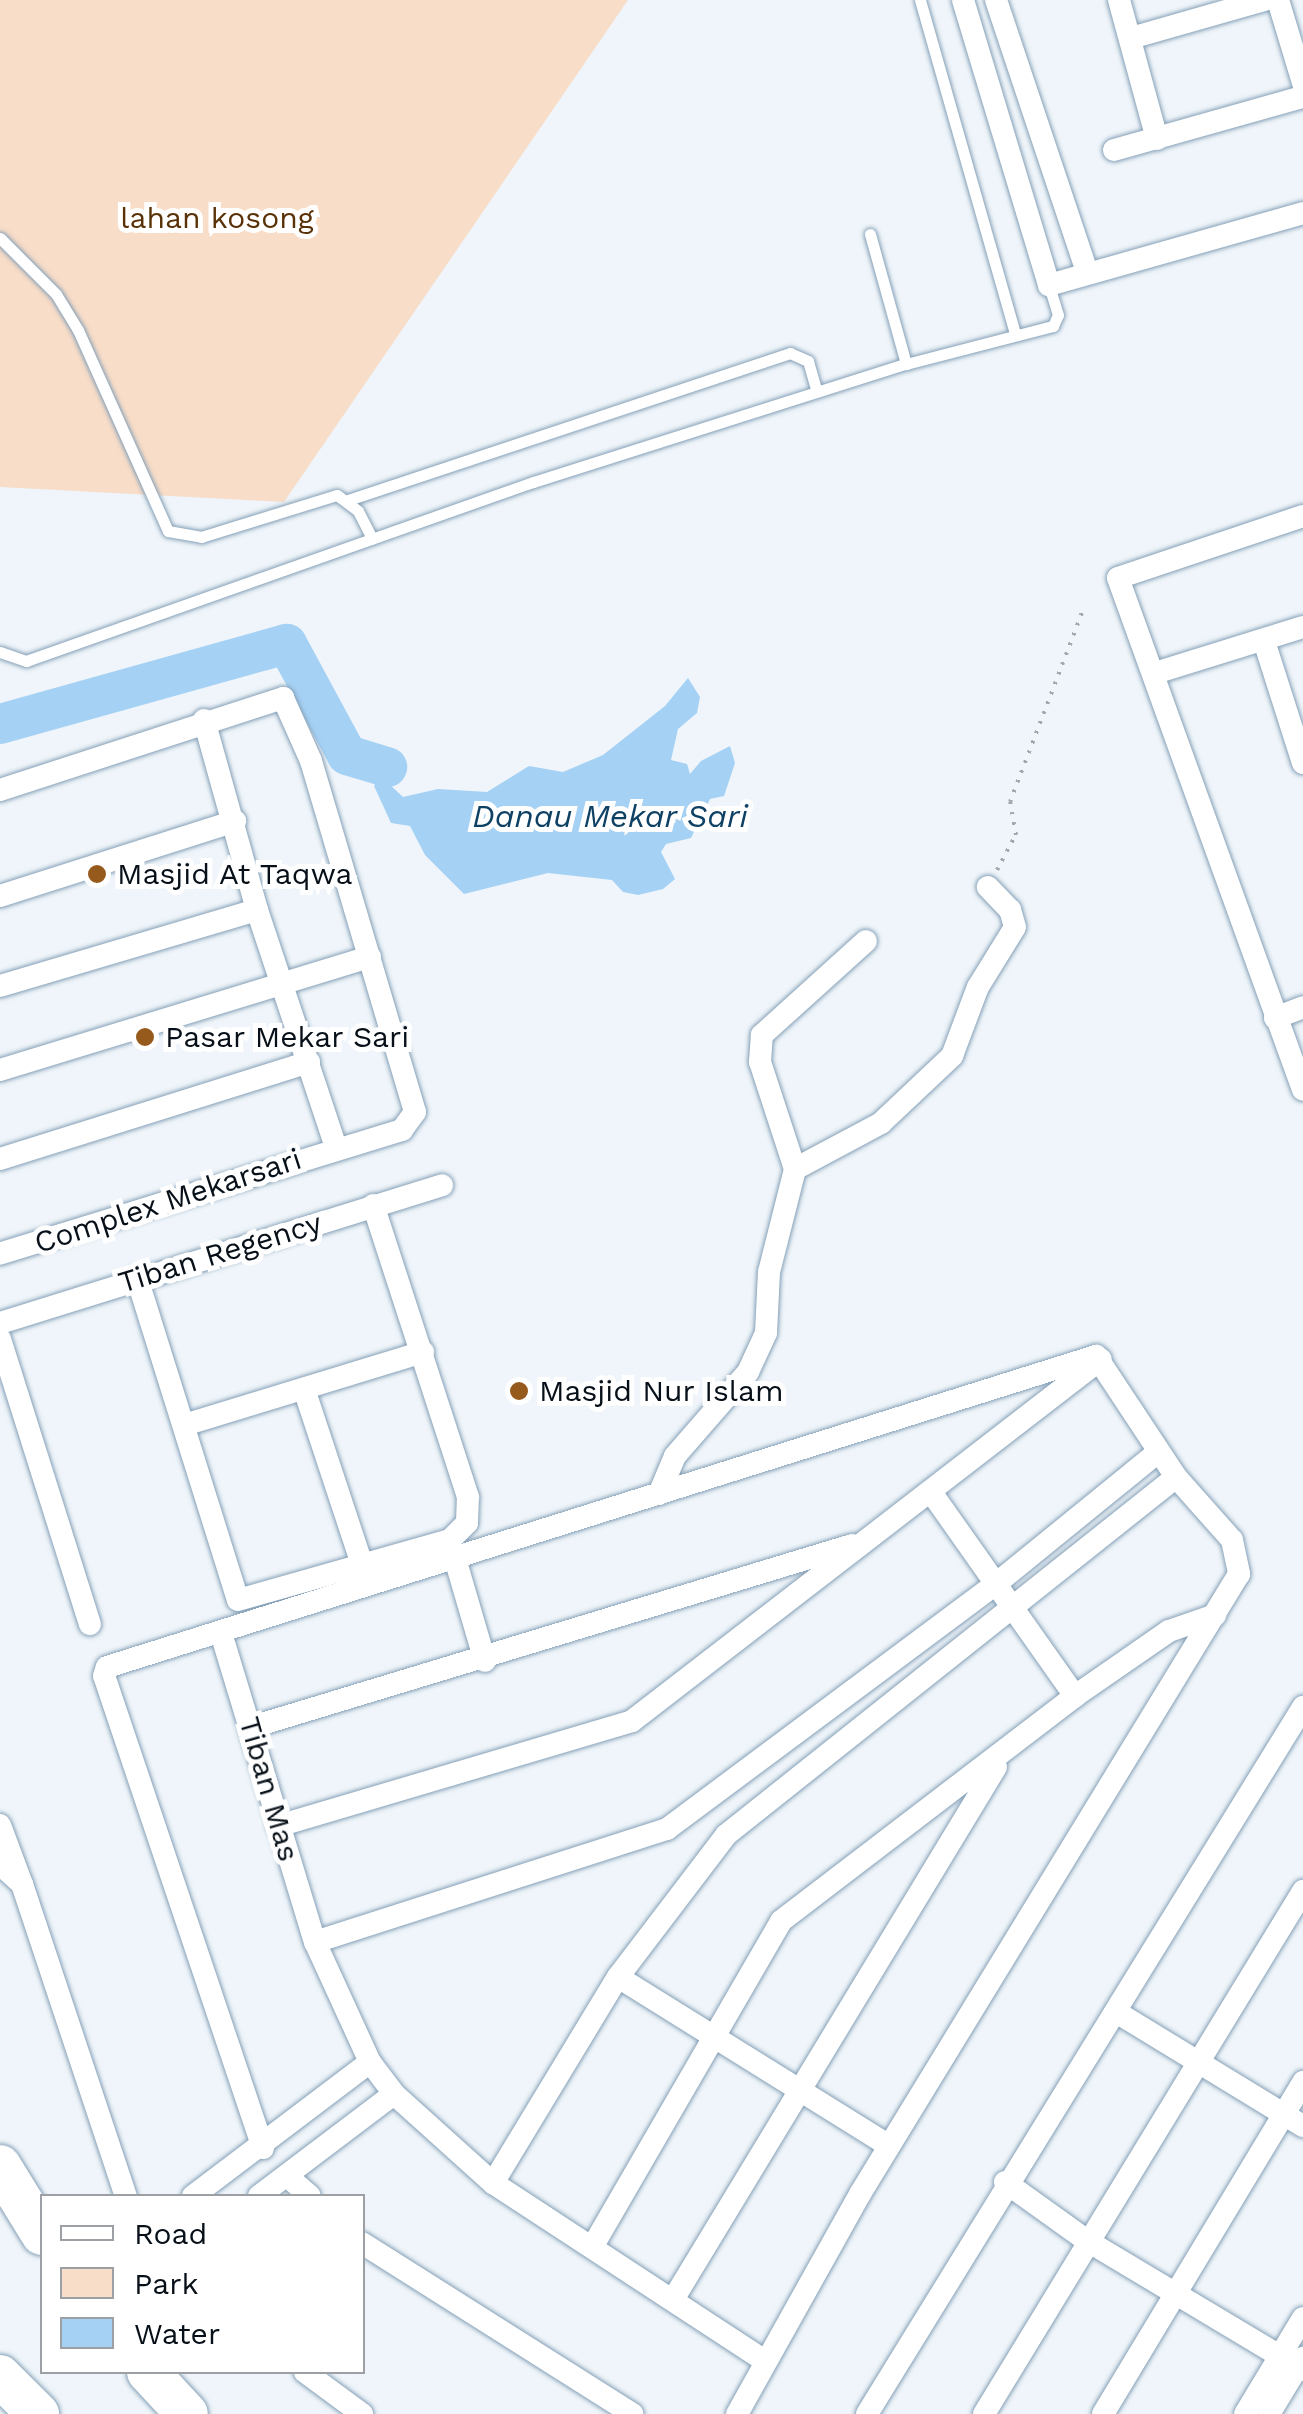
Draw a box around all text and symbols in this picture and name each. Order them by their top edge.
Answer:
park label: lahan kosong [120,200,314,236]
water label: Danau Mekar Sari [472,797,748,835]
place label: Masjid At Taqwa [117,856,354,892]
marker: Masjid At Taqwa [86,863,108,885]
place label: Pasar Mekar Sari [165,1019,411,1055]
marker: Pasar Mekar Sari [134,1026,156,1048]
street label: Complex Mekarsari [30,1141,306,1261]
street label: Tiban Regency [114,1205,326,1301]
place label: Masjid Nur Islam [539,1373,784,1409]
marker: Masjid Nur Islam [508,1380,530,1402]
street label: Tiban Mas [231,1713,307,1865]
legend [40,2194,365,2374]
text: Road [134,2216,207,2251]
text: Park [134,2266,199,2301]
text: Water [134,2316,220,2351]

